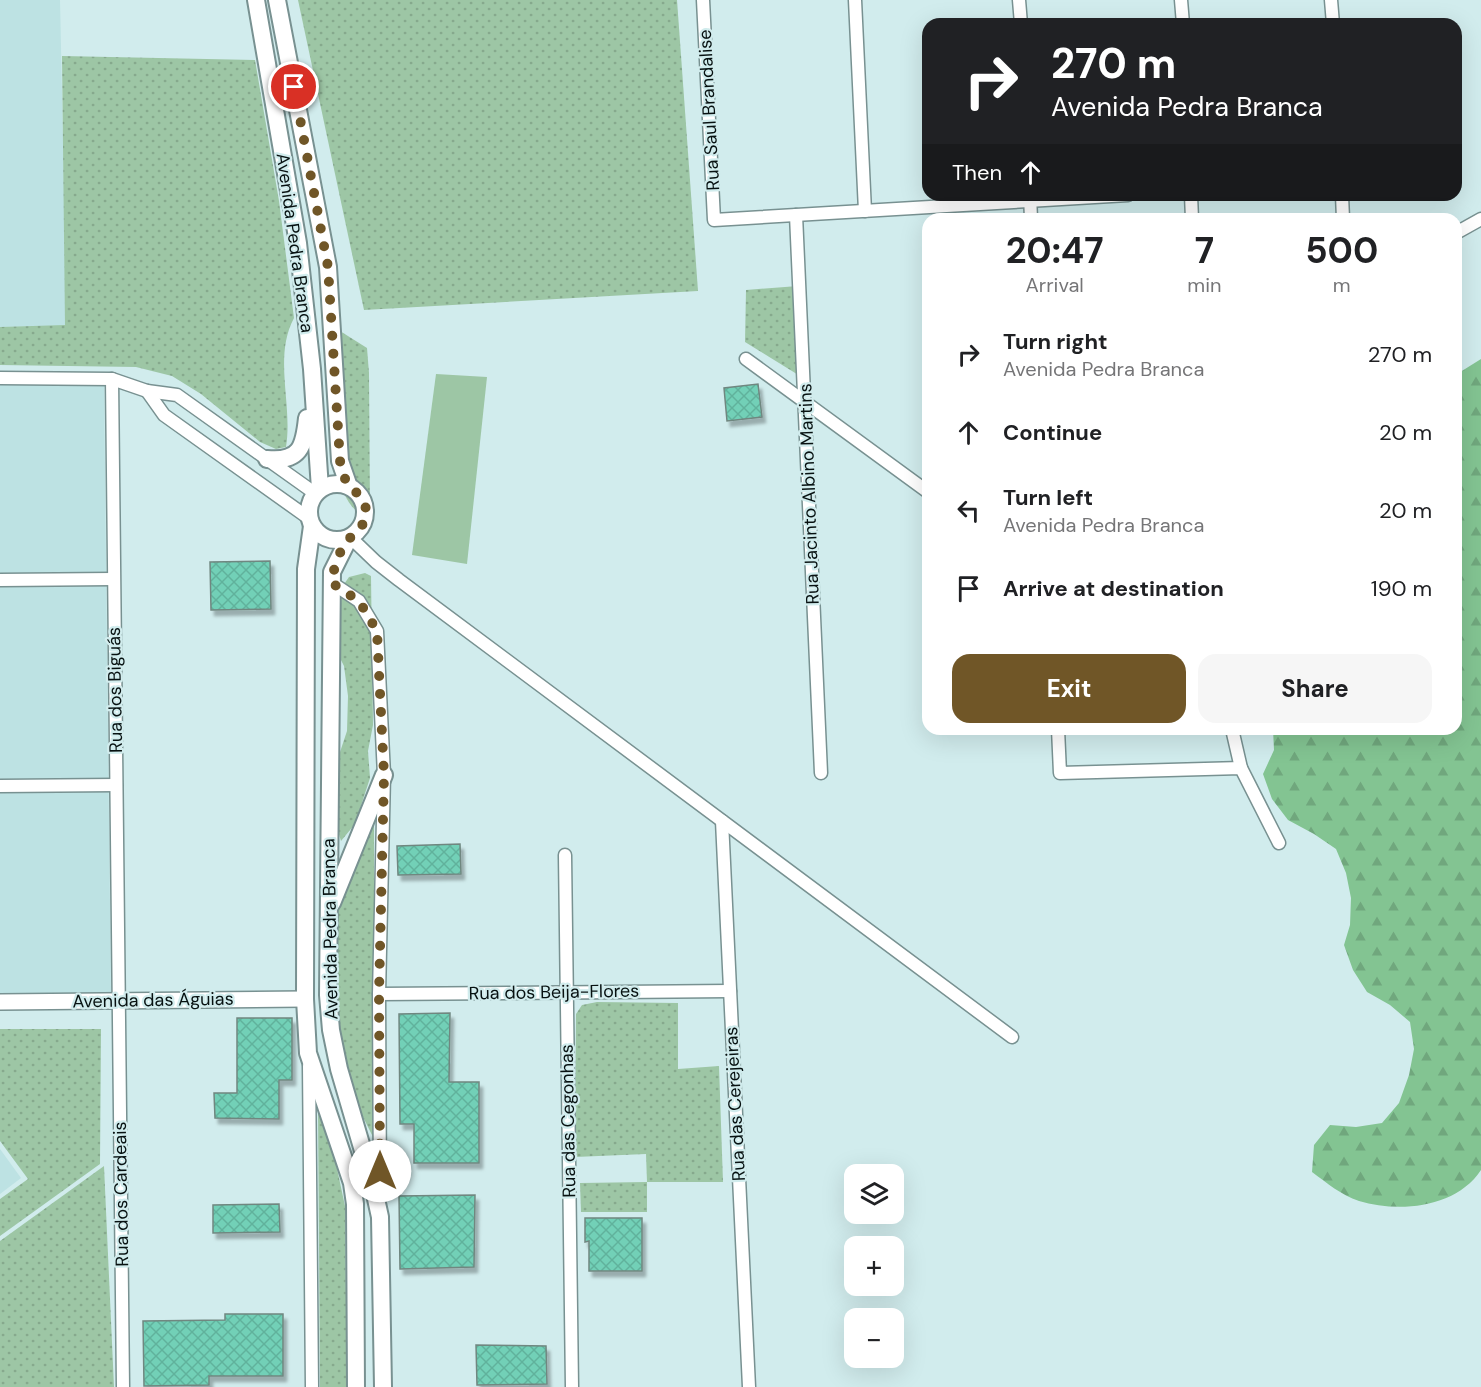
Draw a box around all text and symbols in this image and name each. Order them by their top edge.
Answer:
street label: Rua Saul Brandalise [693,29,725,191]
text: 270 m [1051,36,1176,91]
icon: right [952,42,1030,120]
pin [268,61,319,112]
icon: arrive [277,70,310,103]
text: Avenida Pedra Branca [1051,89,1323,124]
street label: Avenida Pedra Branca [271,152,319,334]
icon: ahead [1014,156,1047,189]
text: Then [952,158,1002,187]
text: 20:47 [1006,227,1104,274]
text: 7 [1195,227,1214,274]
text: 500 [1305,227,1378,274]
text: Arrival [1026,272,1084,298]
text: min [1187,272,1221,298]
text: m [1333,272,1351,298]
text: Turn right [1003,327,1108,356]
icon: right [952,338,985,371]
text: 270 m [1368,340,1432,369]
text: Avenida Pedra Branca [1003,356,1204,382]
street label: Rua Jacinto Albino Martins [793,383,825,605]
icon: ahead [952,416,985,449]
text: Continue [1003,418,1102,447]
text: 20 m [1379,418,1432,447]
text: Turn left [1003,483,1093,512]
icon: left [952,494,985,527]
text: 20 m [1379,496,1432,525]
text: Avenida Pedra Branca [1003,512,1204,538]
icon: arrive [952,572,985,605]
text: Arrive at destination [1003,574,1224,603]
text: 190 m [1371,574,1432,603]
street label: Rua dos Biguás [102,627,128,753]
button: Exit [952,654,1186,723]
button: Share [1198,654,1432,723]
street label: Avenida Pedra Branca [316,838,344,1020]
street label: Rua dos Beija-Flores [469,979,639,1005]
street label: Avenida das Águias [72,987,234,1013]
street label: Rua das Cerejeiras [719,1026,751,1182]
street label: Rua das Cegonhas [555,1044,581,1198]
street label: Rua dos Cardeais [108,1121,134,1267]
position arrow [348,1139,412,1203]
map controls [844,1164,904,1368]
button: layers [844,1164,904,1224]
button: + [844,1236,904,1296]
button: − [844,1308,904,1368]

